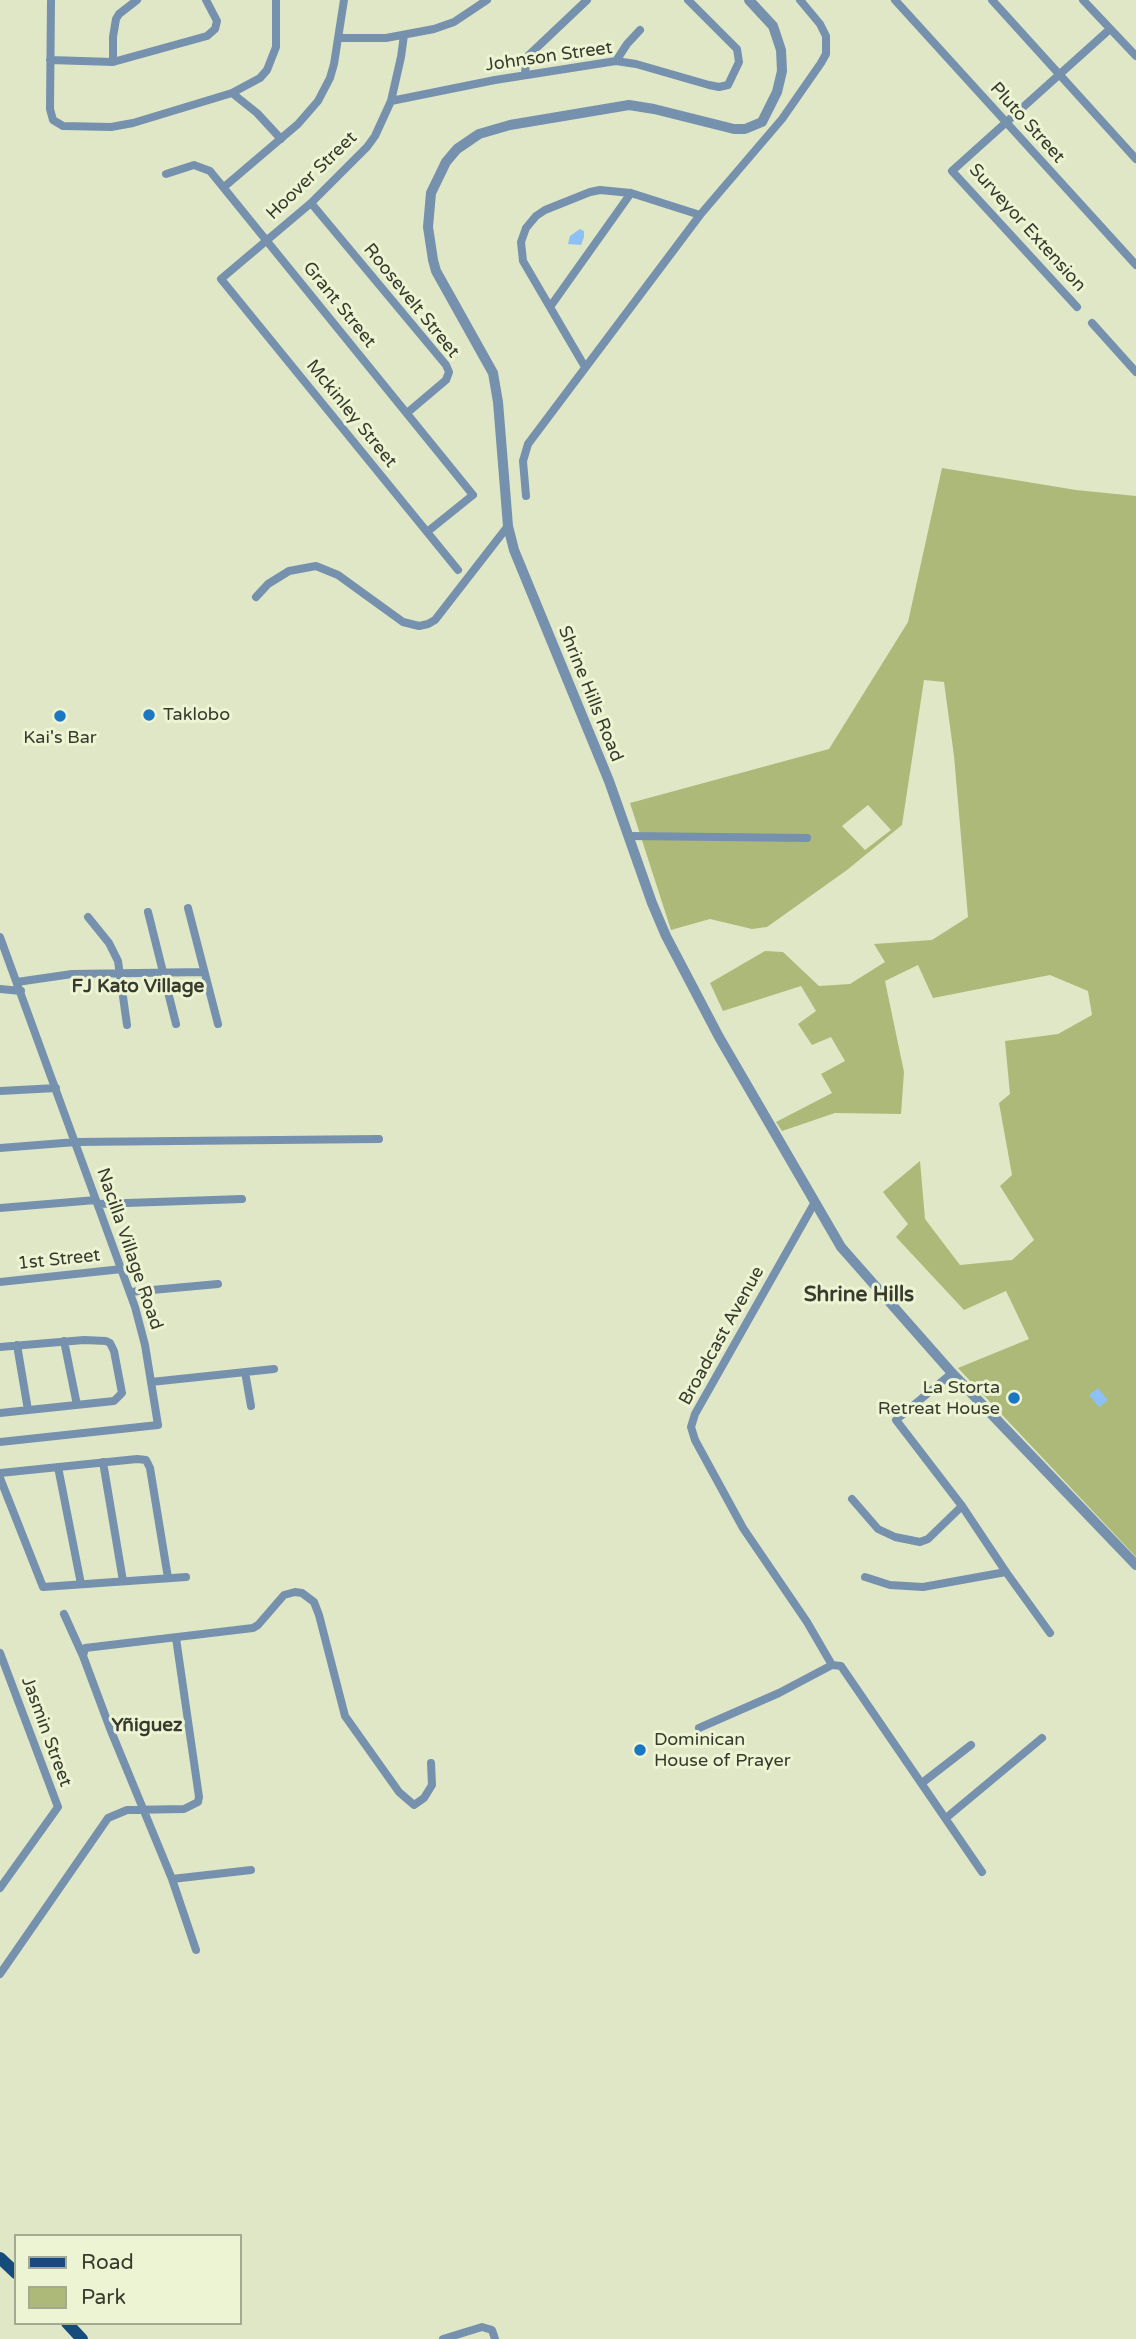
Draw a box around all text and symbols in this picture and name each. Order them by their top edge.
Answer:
street label: Johnson Street [484,37,614,77]
street label: Pluto Street [985,78,1069,168]
street label: Hoover Street [262,127,362,225]
street label: Surveyor Extension [964,160,1090,296]
street label: Roosevelt Street [358,240,464,362]
street label: Grant Street [298,258,380,352]
street label: Mckinley Street [301,356,401,472]
street label: Shrine Hills Road [553,623,627,765]
place label: Taklobo [163,704,230,726]
marker: Taklobo [141,707,157,723]
marker: Kai's Bar [52,708,68,724]
place label: Kai's Bar [23,727,97,749]
district label: FJ Kato Village [72,976,204,998]
street label: Nacilla Village Road [91,1165,167,1333]
street label: 1st Street [17,1245,101,1275]
street label: Broadcast Avenue [675,1263,769,1409]
district label: Shrine Hills [804,1282,914,1308]
place label: La Storta Retreat House [878,1377,1000,1420]
marker: La Storta Retreat House [1006,1390,1022,1406]
street label: Jasmin Street [16,1674,76,1790]
district label: Yñiguez [112,1715,182,1737]
place label: Dominican House of Prayer [654,1729,791,1772]
marker: Dominican House of Prayer [632,1742,648,1758]
legend [14,2234,242,2325]
text: Road [81,2250,134,2275]
text: Park [81,2285,126,2310]

